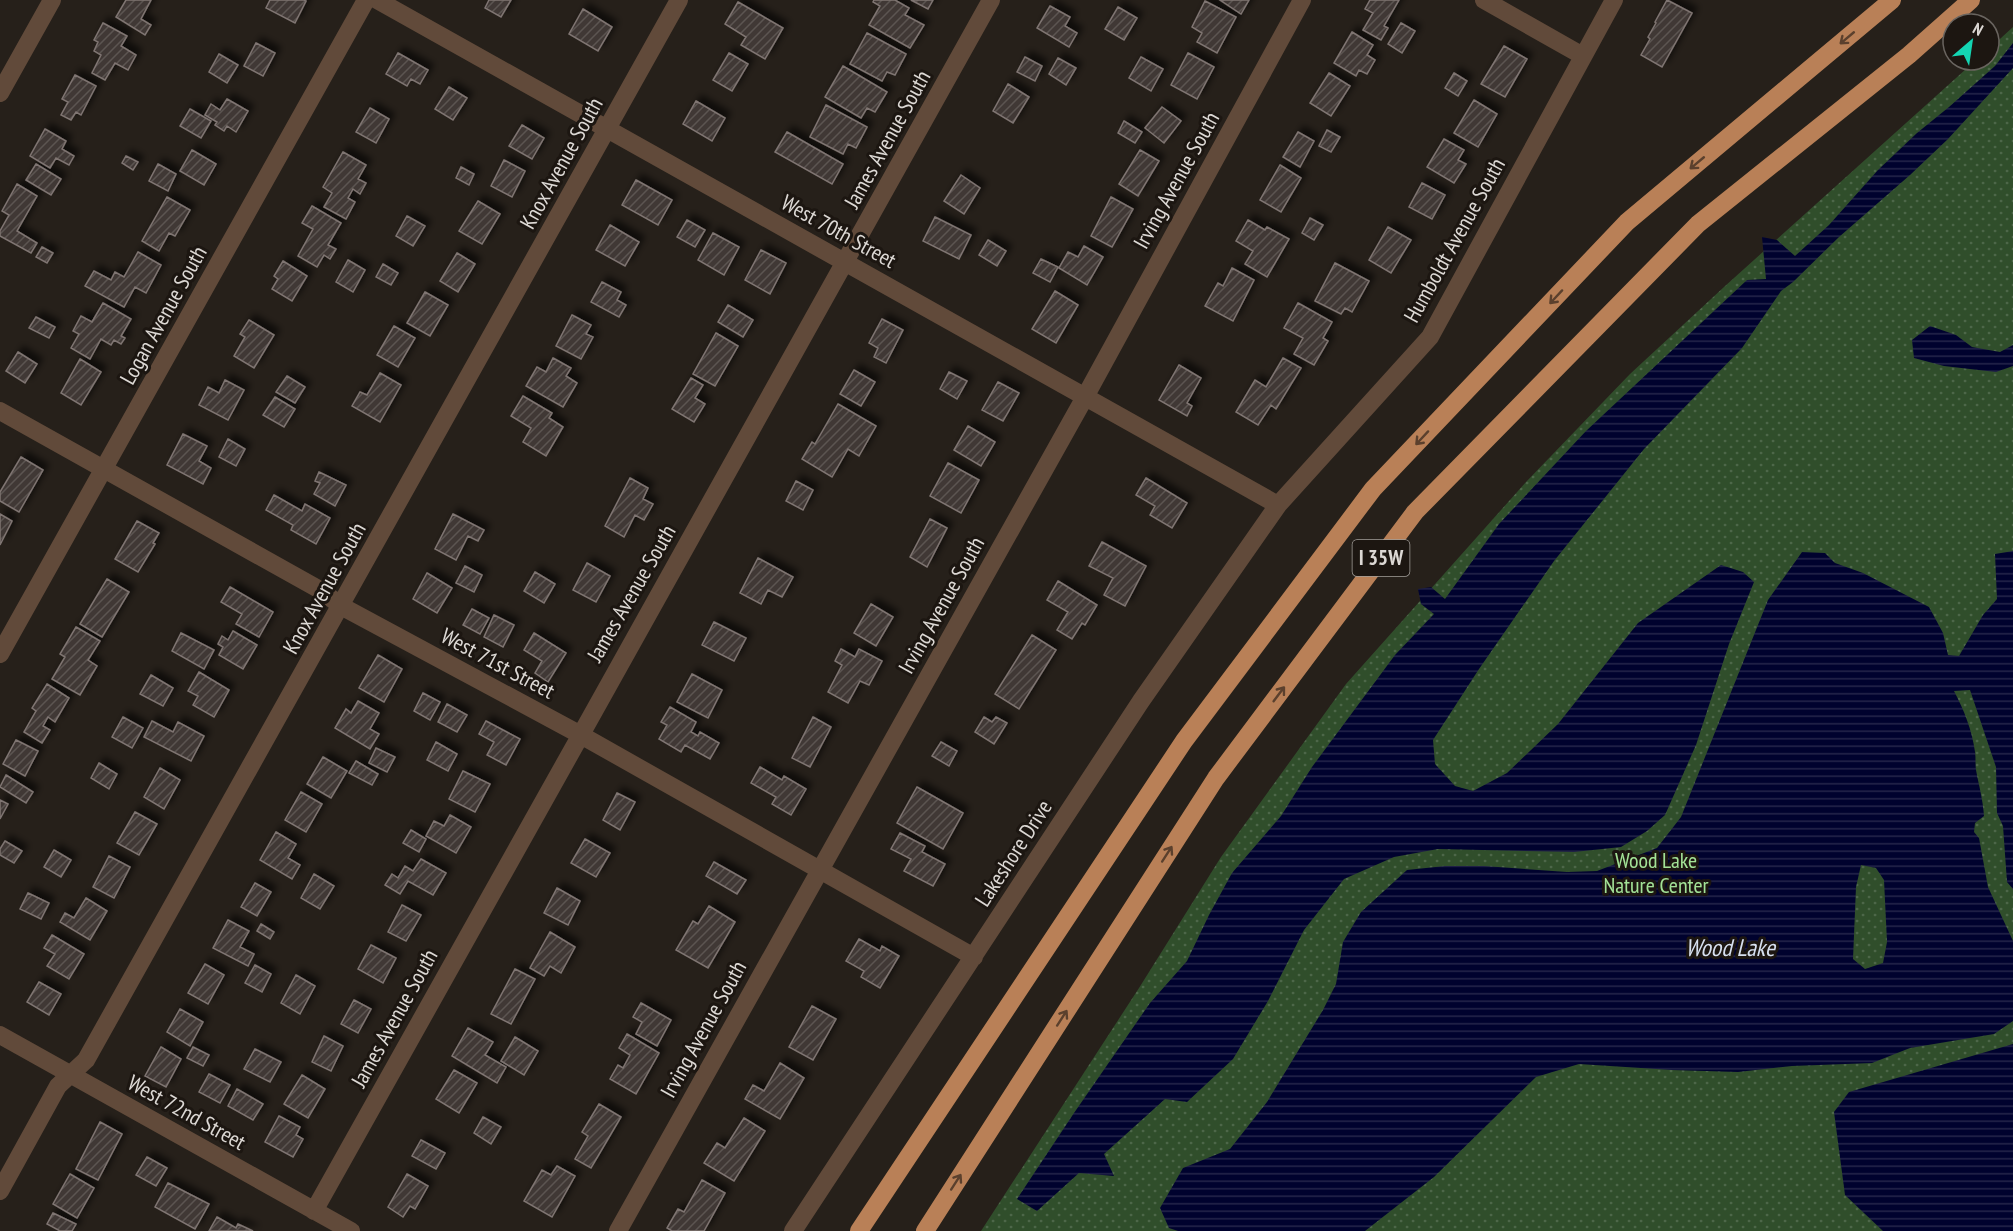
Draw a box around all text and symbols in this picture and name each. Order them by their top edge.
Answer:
north arrow [1941,12,2001,72]
text: N [1970,18,1987,40]
one-way arrow [1839,31,1855,44]
street label: James Avenue South [837,65,936,214]
street label: Knox Avenue South [513,92,609,234]
street label: Irving Avenue South [1127,107,1225,253]
street label: Humboldt Avenue South [1397,153,1511,327]
one-way arrow [1690,156,1705,170]
street label: West 70th Street [777,188,901,274]
street label: Logan Avenue South [113,241,213,389]
one-way arrow [1549,289,1563,304]
one-way arrow [1415,431,1429,446]
street label: Knox Avenue South [276,517,372,659]
street label: James Avenue South [580,520,682,667]
street label: Irving Avenue South [892,532,990,678]
road number: I 35W [1352,540,1410,576]
street label: West 71st Street [436,621,560,705]
one-way arrow [1272,686,1285,702]
street label: Lakeshore Drive [968,794,1058,912]
one-way arrow [1161,846,1173,863]
park label: Wood Lake Nature Center [1603,846,1709,899]
water label: Wood Lake [1685,932,1777,963]
street label: James Avenue South [344,944,443,1093]
street label: Irving Avenue South [654,956,752,1102]
one-way arrow [1056,1010,1068,1027]
street label: West 72nd Street [123,1068,251,1156]
one-way arrow [951,1174,963,1191]

